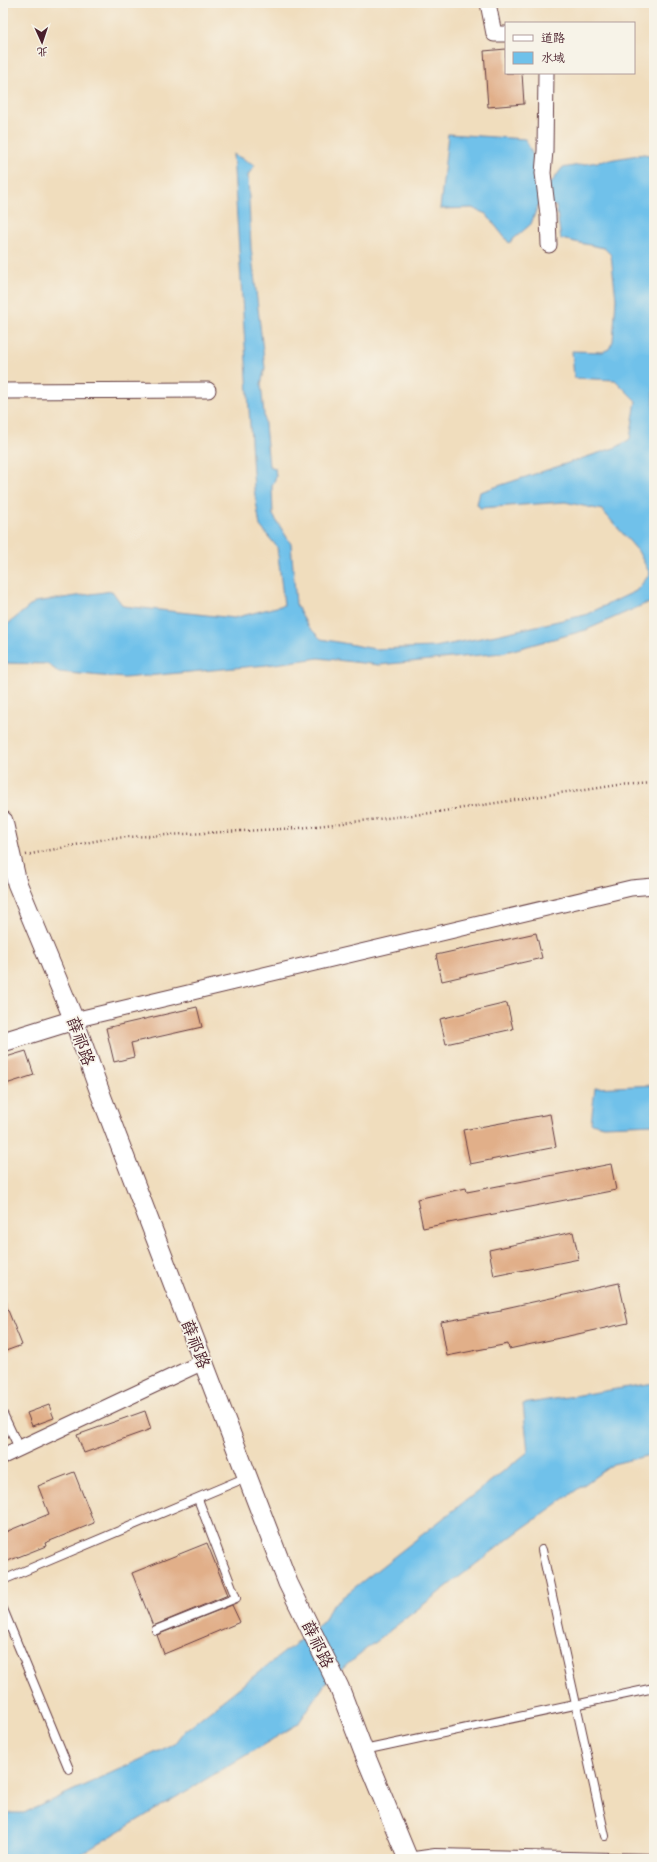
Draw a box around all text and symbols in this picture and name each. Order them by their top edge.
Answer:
north arrow [22,22,62,62]
legend [505,22,635,74]
text: 道路 [541,30,565,48]
text: 北 [37,43,48,59]
text: 水域 [541,50,565,68]
street label: 薛祁路 [59,1013,100,1070]
street label: 薛祁路 [174,1316,215,1373]
street label: 薛祁路 [294,1616,339,1673]

